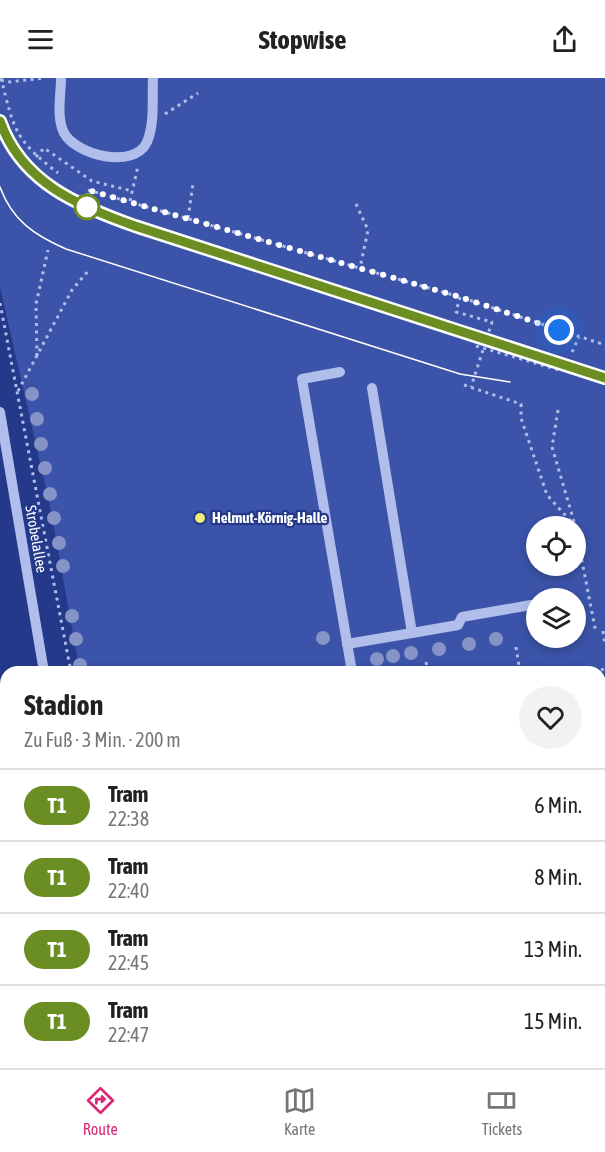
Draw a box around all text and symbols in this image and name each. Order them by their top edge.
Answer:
icon: menu [24,23,57,56]
icon: share [548,23,581,56]
text: Stopwise [258,24,347,55]
unlabelled marker [74,194,100,220]
your location [544,315,574,345]
street label: Strobelallee [22,504,51,574]
place label: Helmut-Körnig-Halle [212,509,328,526]
marker: Helmut-Körnig-Halle [193,511,207,525]
map controls [526,516,586,648]
button: locate [526,516,586,576]
button: layers [526,588,586,648]
button: heart [519,686,582,749]
text: Stadion [24,689,103,721]
text: Zu Fuß · 3 Min. · 200 m [24,728,181,751]
text: Tram [108,781,148,807]
text: 6 Min. [534,792,582,818]
text: T1 [47,793,67,817]
text: 22:38 [108,807,149,830]
text: Tram [108,853,148,879]
text: 8 Min. [534,864,582,890]
text: T1 [47,865,67,889]
text: 22:40 [108,879,149,902]
text: Tram [108,925,148,951]
text: 13 Min. [524,936,582,962]
text: T1 [47,937,67,961]
text: 22:45 [108,951,149,974]
text: Tram [108,997,148,1023]
text: 15 Min. [524,1008,582,1034]
text: T1 [47,1009,67,1033]
text: 22:47 [108,1023,149,1046]
tab: Route [83,1084,118,1138]
tab: Karte [283,1084,316,1138]
tab: Tickets [482,1084,522,1138]

